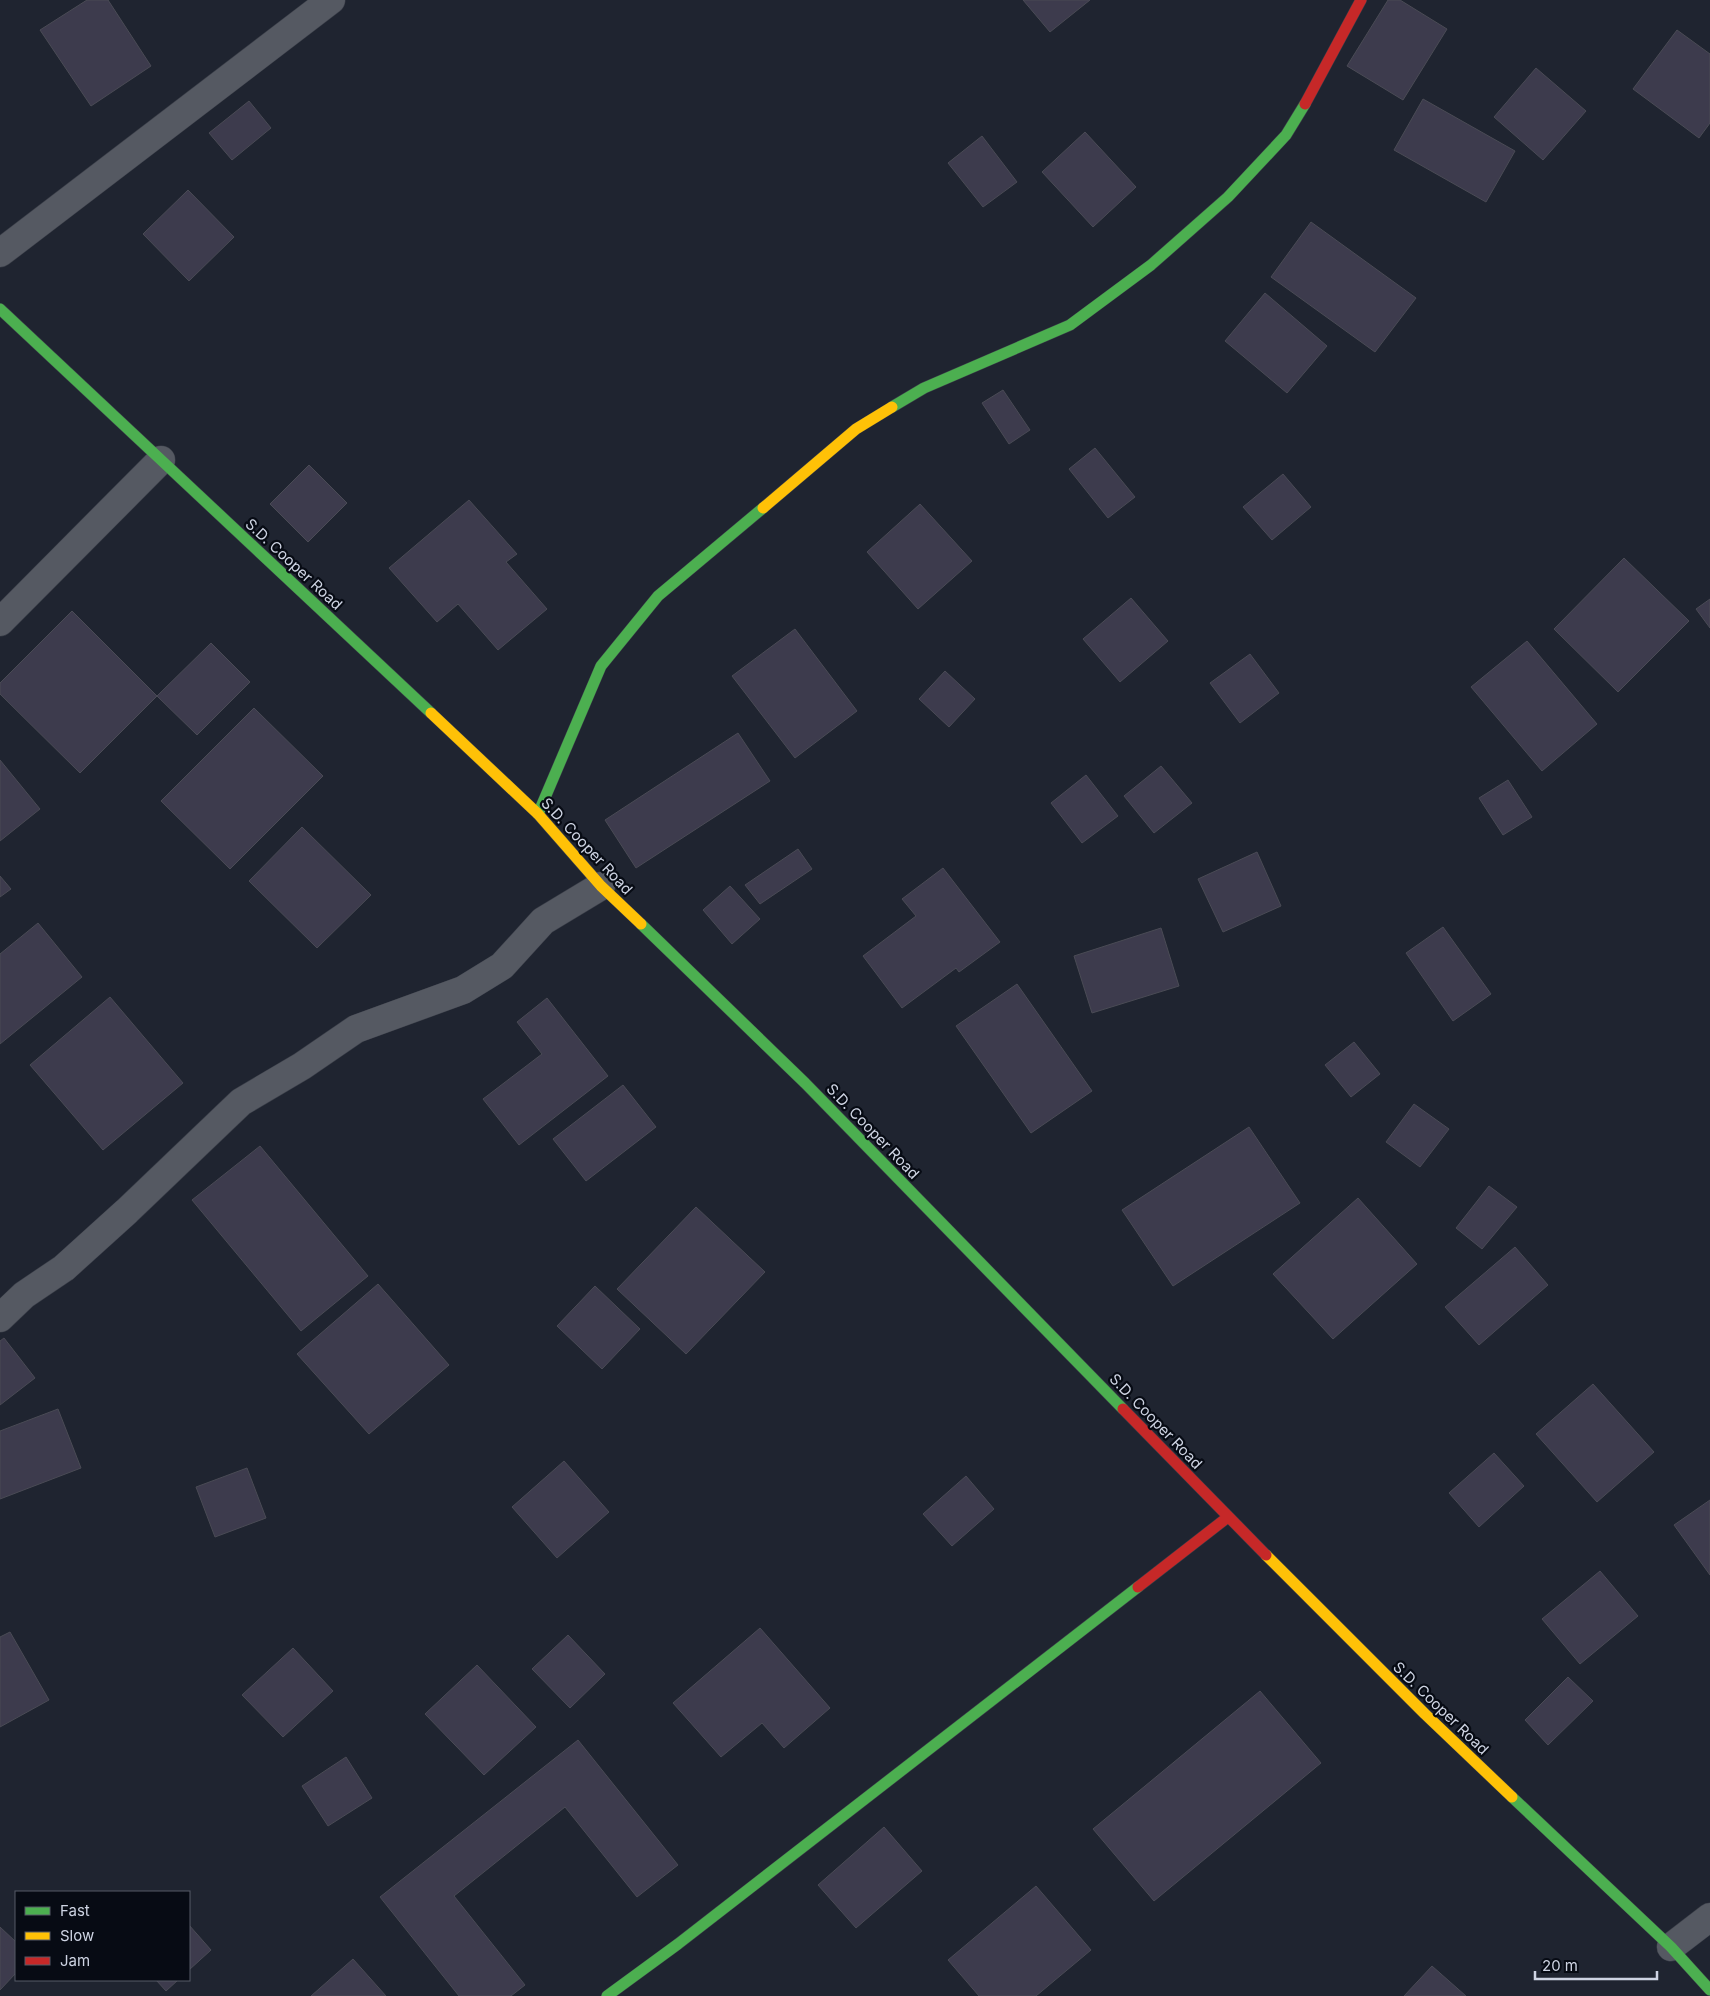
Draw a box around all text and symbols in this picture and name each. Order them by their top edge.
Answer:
street label: S.D. Cooper Road [242,514,346,614]
street label: S.D. Cooper Road [537,794,637,898]
street label: S.D. Cooper Road [823,1079,923,1183]
street label: S.D. Cooper Road [1106,1369,1206,1473]
street label: S.D. Cooper Road [1389,1658,1493,1758]
legend [15,1891,190,1981]
text: Fast [60,1901,90,1920]
text: Slow [60,1926,94,1945]
scale bar [1535,1948,1658,1980]
text: Jam [60,1951,90,1970]
text: 20 m [1542,1956,1578,1975]

